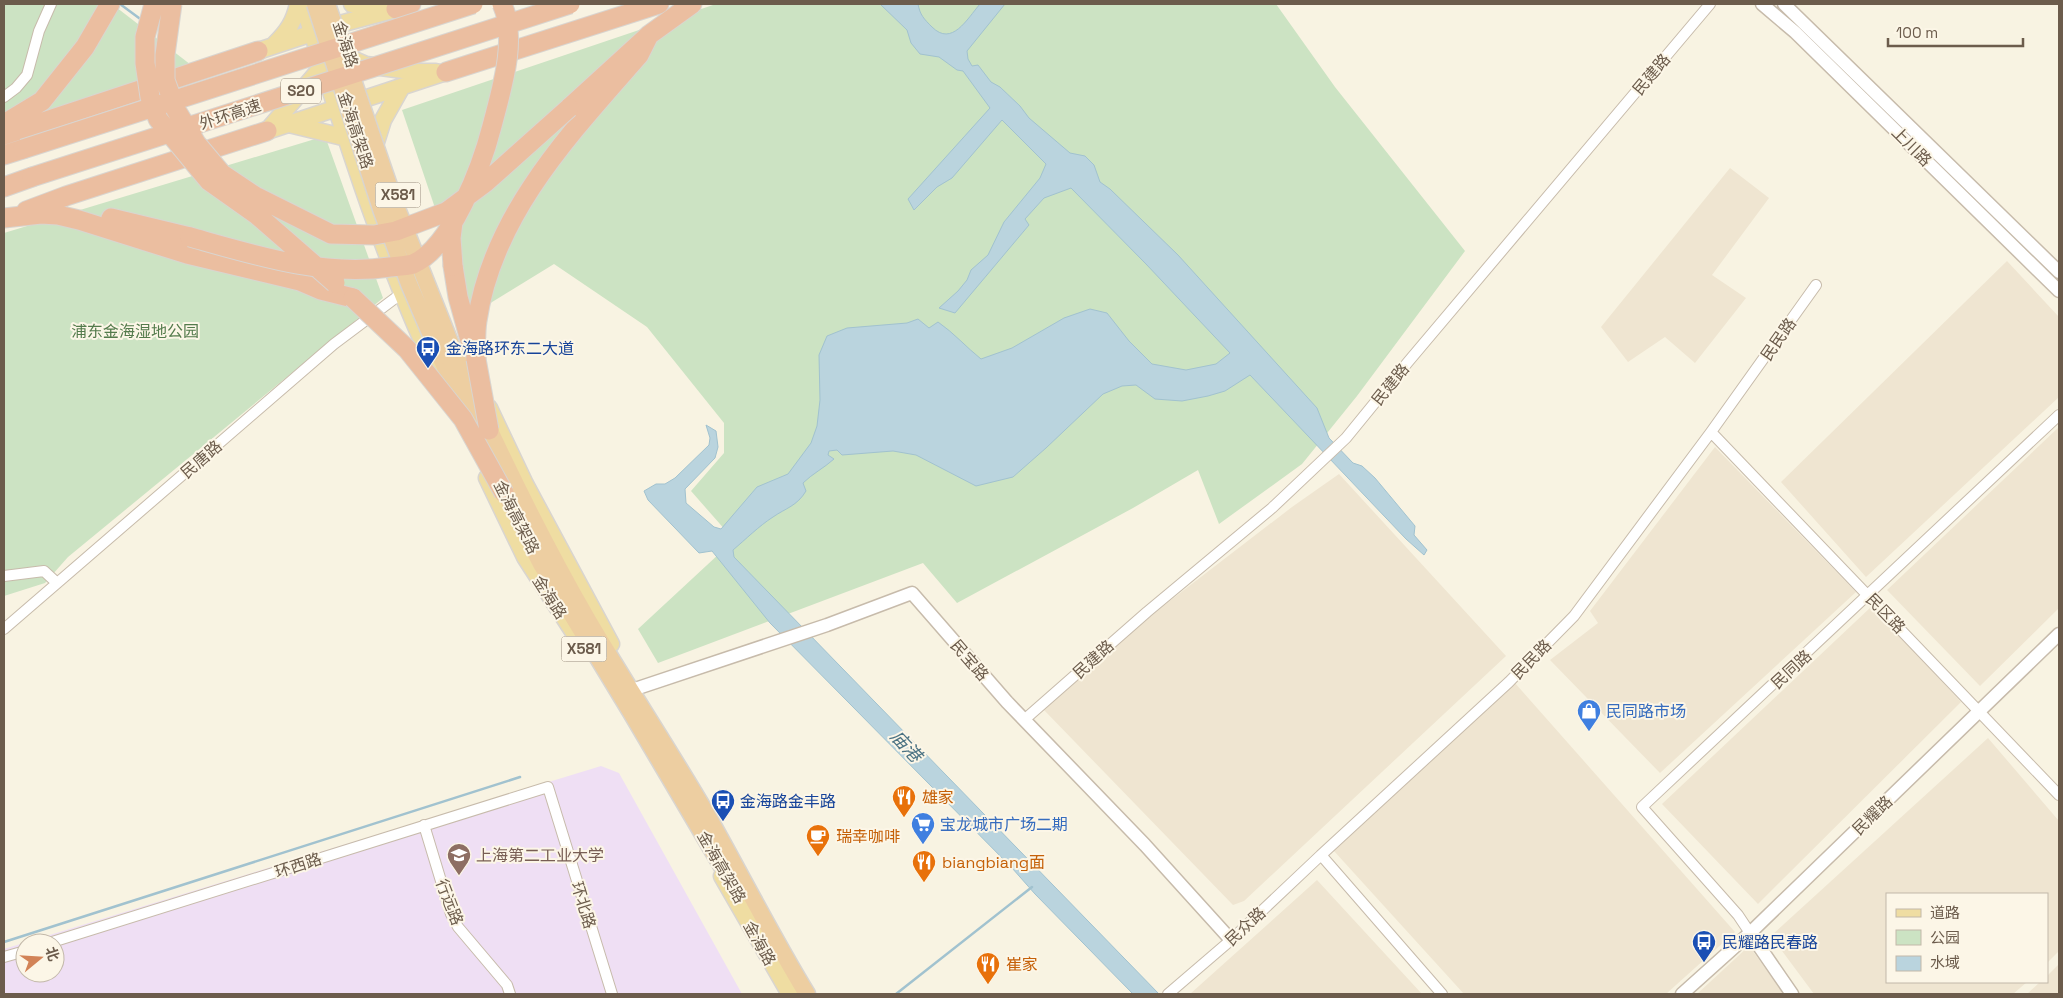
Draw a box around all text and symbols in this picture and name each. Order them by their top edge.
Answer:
scale bar [1888,15,2023,47]
street label: 金海路 [328,18,363,70]
text: 100 m [1896,23,1938,42]
street label: 民建路 [1628,49,1675,99]
road number: S20 [281,78,321,104]
street label: 金海高架路 [333,89,378,171]
street label: 外环高速 [196,95,264,134]
street label: 上川路 [1887,122,1936,171]
road number: X581 [376,182,420,208]
street label: 民民路 [1756,314,1801,365]
park label: 浦东金海湿地公园 [71,321,199,342]
bus stop icon: 金海路环东二大道 [415,335,441,369]
place label: 金海路环东二大道 [446,338,574,359]
street label: 民建路 [1367,359,1414,410]
street label: 民唐路 [176,436,226,483]
street label: 金海高架路 [489,477,544,558]
street label: 金海路 [528,571,571,623]
street label: 民区路 [1861,589,1910,638]
street label: 民宝路 [946,635,993,685]
street label: 民民路 [1507,635,1556,684]
road number: X581 [562,636,606,662]
street label: 民建路 [1068,636,1118,683]
street label: 民同路 [1767,645,1816,693]
shop icon: 民同路市场 [1576,698,1602,732]
place label: 民同路市场 [1606,701,1686,722]
water label: 庙港 [886,725,929,769]
restaurant icon: 雄家 [891,784,917,818]
place label: 雄家 [922,787,954,808]
bus stop icon: 金海路金丰路 [710,788,736,822]
place label: 金海路金丰路 [740,791,836,812]
street label: 民耀路 [1848,791,1897,840]
supermarket icon: 宝龙城市广场二期 [910,811,936,845]
place label: 宝龙城市广场二期 [940,814,1068,835]
cafe icon: 瑞幸咖啡 [805,823,831,857]
place label: 瑞幸咖啡 [836,826,900,847]
street label: 金海高架路 [692,827,751,907]
school or university icon: 上海第二工业大学 [446,842,472,876]
place label: 上海第二工业大学 [476,845,604,866]
street label: 环西路 [272,848,324,883]
restaurant icon: biangbiang面 [911,849,937,883]
place label: biangbiang面 [942,852,1045,873]
street label: 行远路 [431,876,468,928]
street label: 环北路 [566,879,601,931]
legend [1886,893,2048,983]
street label: 民众路 [1221,902,1270,950]
text: 道路 [1930,903,1960,922]
street label: 金海路 [739,917,780,969]
text: 公园 [1930,928,1960,947]
bus stop icon: 民耀路民春路 [1691,929,1717,963]
place label: 民耀路民春路 [1722,932,1818,953]
north arrow [15,933,65,983]
text: 北 [42,945,63,963]
restaurant icon: 崔家 [975,951,1001,985]
text: 水域 [1930,953,1960,972]
place label: 崔家 [1006,954,1038,975]

